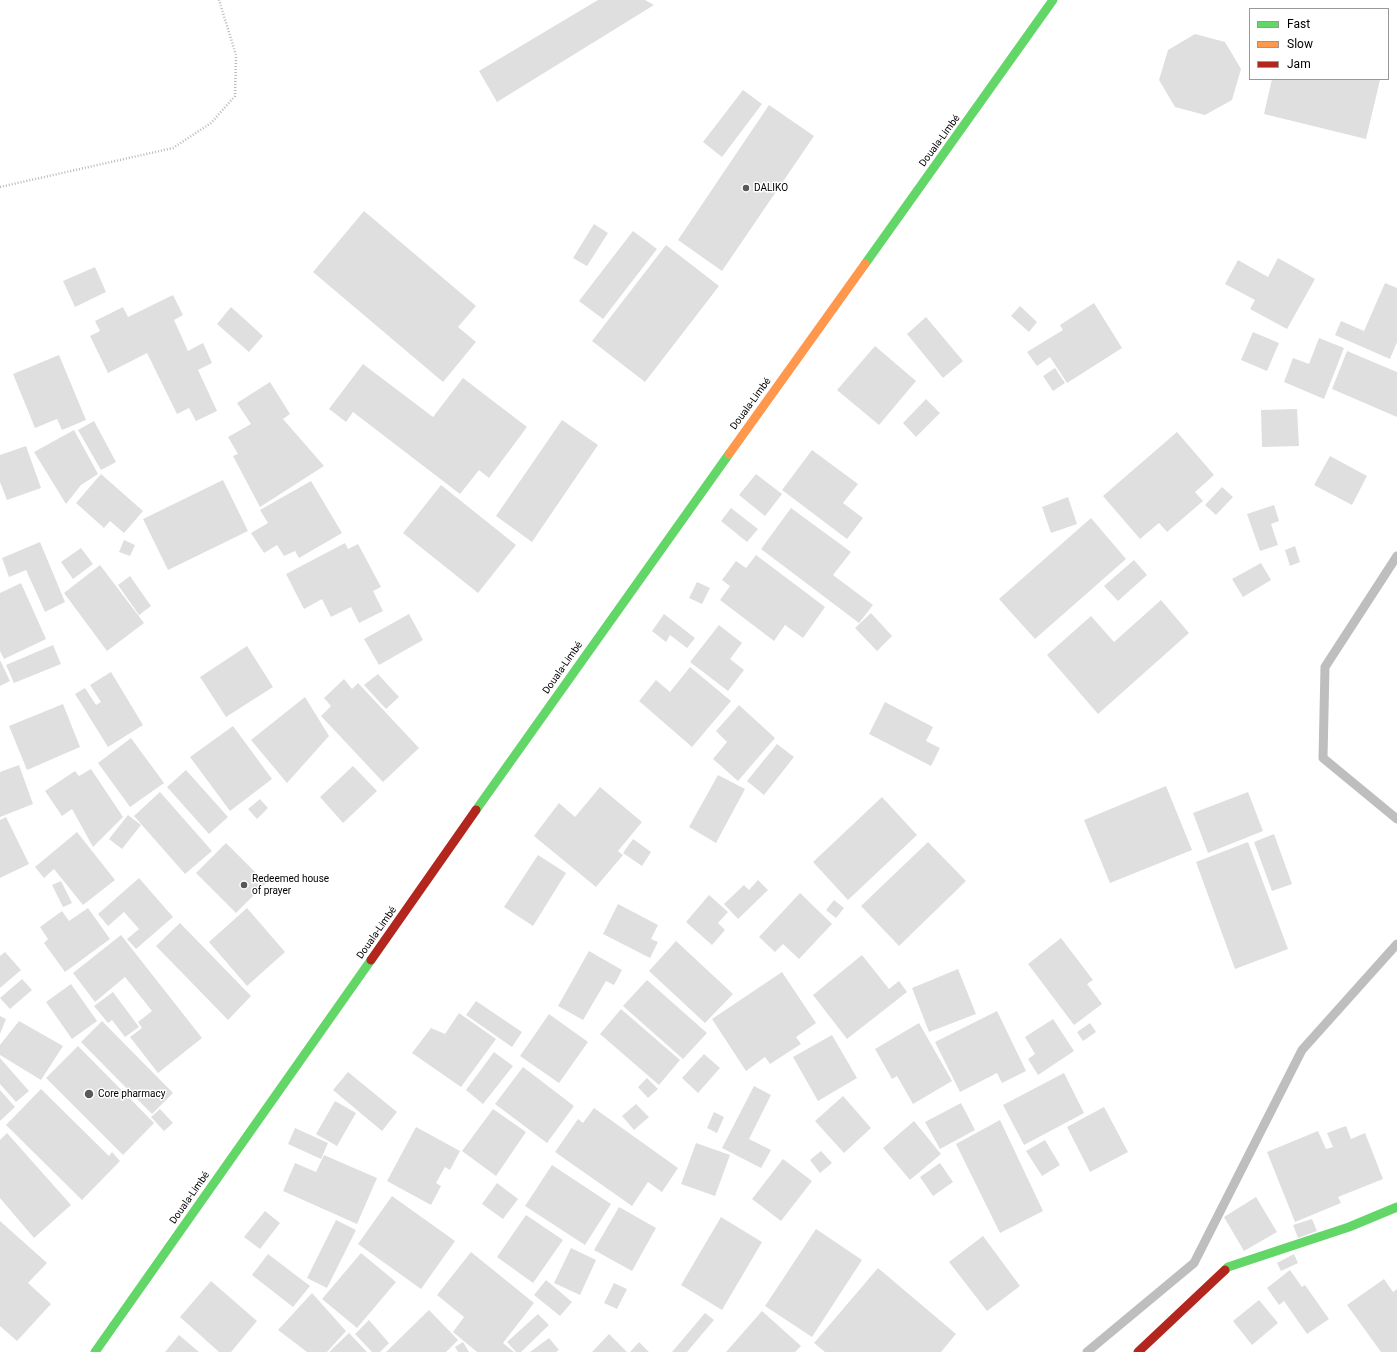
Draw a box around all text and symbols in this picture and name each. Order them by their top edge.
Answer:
legend [1249,8,1389,80]
text: Fast [1287,17,1310,31]
text: Slow [1287,37,1313,51]
text: Jam [1287,57,1311,71]
street label: Douala-Limbé [917,113,963,169]
place label: DALIKO [754,182,788,194]
marker: DALIKO [741,183,751,193]
street label: Douala-Limbé [728,376,774,432]
street label: Douala-Limbé [540,639,586,697]
place label: Redeemed house of prayer [252,873,329,896]
marker: Redeemed house of prayer [239,880,249,890]
street label: Douala-Limbé [354,904,400,962]
marker: Core pharmacy [83,1088,95,1100]
place label: Core pharmacy [98,1088,165,1100]
street label: Douala-Limbé [167,1169,213,1227]

